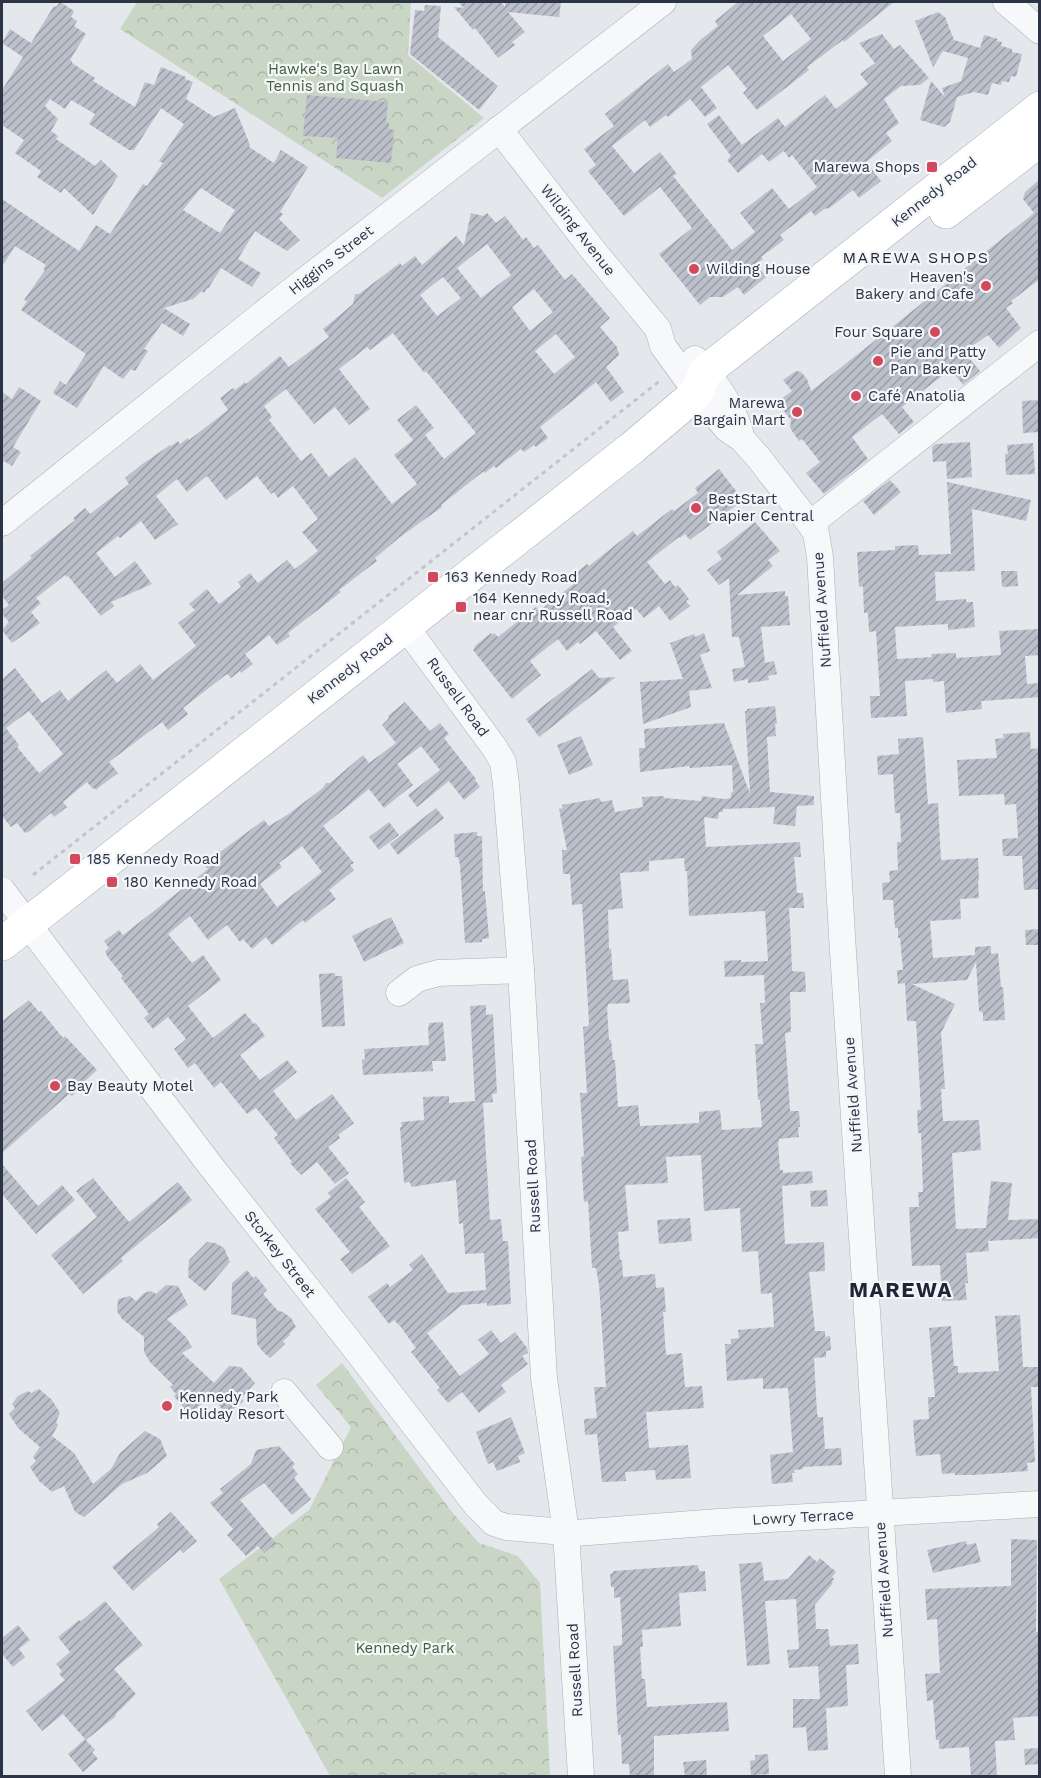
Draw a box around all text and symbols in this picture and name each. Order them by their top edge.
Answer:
park label: Hawke's Bay Lawn Tennis and Squash [266,60,404,95]
street label: Kennedy Road [888,153,980,231]
place label: Marewa Shops [814,158,920,176]
marker: Marewa Shops [925,160,939,174]
street label: Wilding Avenue [537,181,619,279]
street label: Higgins Street [285,221,377,299]
district label: MAREWA SHOPS [842,248,990,267]
place label: Wilding House [706,260,810,278]
marker: Wilding House [687,262,701,276]
place label: Heaven's Bakery and Cafe [855,268,974,303]
marker: Heaven's Bakery and Cafe [979,279,993,293]
place label: Four Square [834,323,923,341]
marker: Four Square [928,325,942,339]
place label: Pie and Patty Pan Bakery [890,343,986,378]
marker: Pie and Patty Pan Bakery [871,354,885,368]
place label: Café Anatolia [868,387,966,405]
marker: Café Anatolia [849,389,863,403]
place label: Marewa Bargain Mart [693,394,786,429]
marker: Marewa Bargain Mart [790,405,804,419]
place label: BestStart Napier Central [708,490,814,525]
marker: BestStart Napier Central [689,501,703,515]
street label: Nuffield Avenue [809,551,835,669]
place label: 163 Kennedy Road [445,568,577,586]
marker: 163 Kennedy Road [426,570,440,584]
place label: 164 Kennedy Road, near cnr Russell Road [473,589,633,624]
marker: 164 Kennedy Road, near cnr Russell Road [454,600,468,614]
street label: Kennedy Road [304,630,396,708]
street label: Russell Road [423,654,493,740]
place label: 185 Kennedy Road [87,850,220,868]
marker: 185 Kennedy Road [68,852,82,866]
place label: 180 Kennedy Road [124,873,257,891]
marker: 180 Kennedy Road [105,875,119,889]
street label: Nuffield Avenue [840,1036,866,1154]
place label: Bay Beauty Motel [67,1077,194,1095]
marker: Bay Beauty Motel [48,1079,62,1093]
street label: Russell Road [522,1139,544,1233]
street label: Storkey Street [241,1207,320,1302]
district label: MAREWA [849,1277,953,1302]
place label: Kennedy Park Holiday Resort [179,1388,285,1423]
marker: Kennedy Park Holiday Resort [160,1399,174,1413]
street label: Lowry Terrace [752,1505,854,1529]
street label: Nuffield Avenue [871,1521,897,1639]
street label: Russell Road [564,1623,586,1717]
park label: Kennedy Park [355,1639,455,1657]

